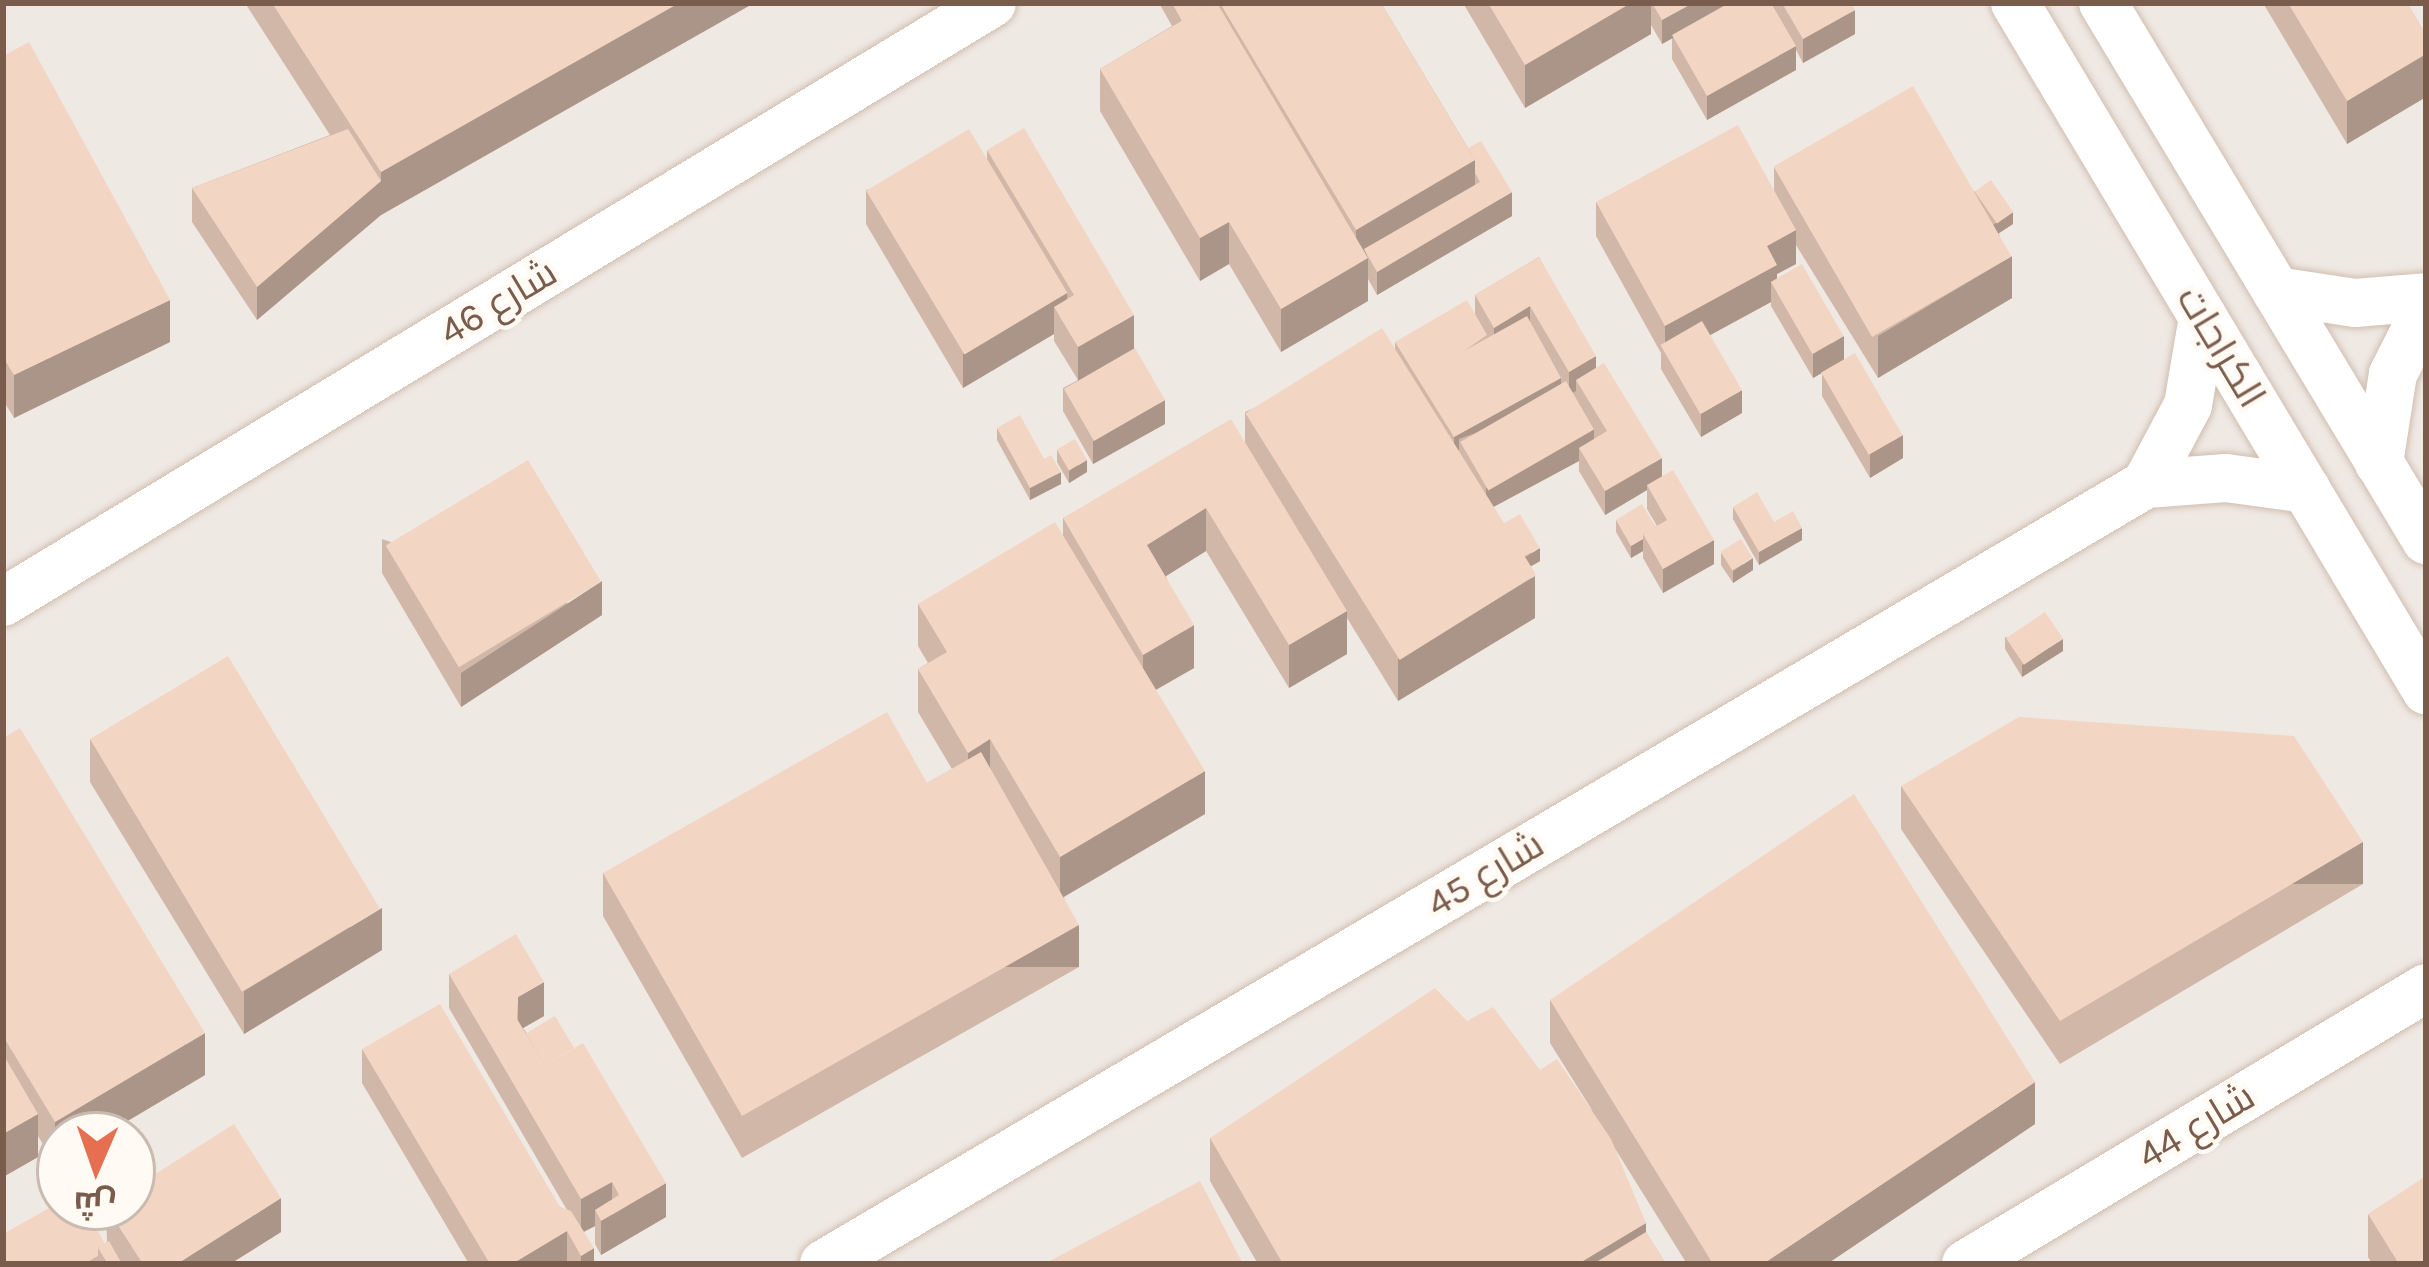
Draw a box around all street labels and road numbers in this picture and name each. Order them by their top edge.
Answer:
street label: شارع 46 [431,249,565,355]
street label: الكراجات [2167,278,2275,416]
street label: شارع 45 [1418,821,1552,927]
street label: شارع 44 [2129,1073,2263,1179]

